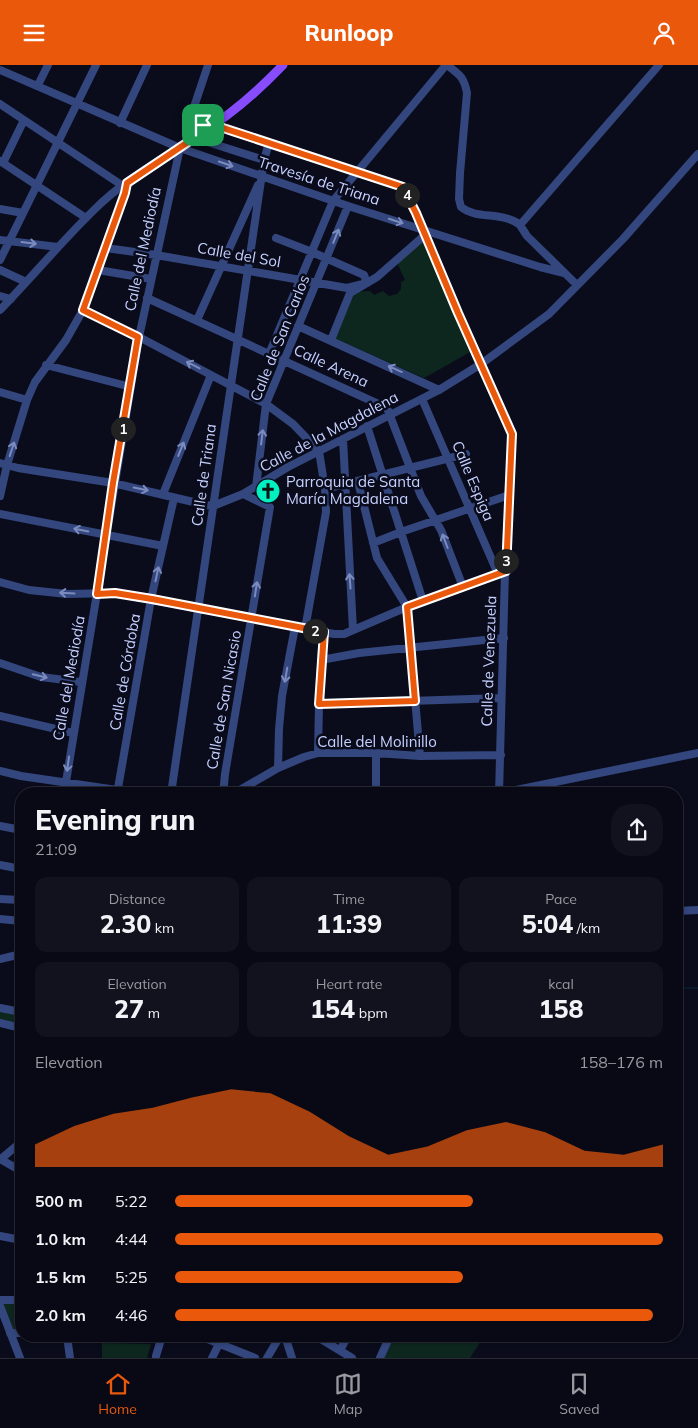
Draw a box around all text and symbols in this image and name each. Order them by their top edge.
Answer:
icon: menu [20,19,48,47]
text: Runloop [305,19,393,47]
icon: person [650,19,678,47]
pin [182,104,224,146]
icon: arrive [189,111,217,139]
street label: Travesía de Triana [256,152,382,209]
one-way arrow [217,160,233,170]
pin: 4 [394,183,420,207]
street label: Calle del Mediodía [120,185,165,313]
text: 4 [403,186,412,204]
one-way arrow [388,217,404,227]
one-way arrow [332,229,341,244]
one-way arrow [21,238,37,248]
street label: Calle del Sol [196,238,282,271]
street label: Calle de San Carlos [246,272,314,404]
street label: Calle Arena [291,340,372,391]
one-way arrow [185,360,200,370]
one-way arrow [388,363,403,373]
street label: Calle de la Magdalena [256,387,401,476]
pin: 1 [110,417,136,441]
text: 1 [119,420,128,438]
street label: Calle de Triana [187,423,220,527]
one-way arrow [257,429,267,445]
street label: Calle Espiga [448,438,499,524]
one-way arrow [8,441,17,457]
one-way arrow [177,442,186,457]
place label: Parroquia de Santa María Magdalena [286,472,420,508]
church icon: Parroquia de Santa María Magdalena [255,478,281,504]
one-way arrow [132,485,148,494]
one-way arrow [73,525,89,534]
one-way arrow [440,534,449,550]
pin: 3 [494,549,518,573]
text: 3 [502,552,511,570]
one-way arrow [153,566,162,582]
one-way arrow [345,574,354,590]
one-way arrow [252,582,262,598]
one-way arrow [60,589,76,598]
street label: Calle de Venezuela [477,595,500,727]
street label: Calle de Córdoba [105,612,144,732]
street label: Calle del Mediodía [48,614,89,742]
pin: 2 [302,619,328,643]
text: 2 [311,622,320,640]
street label: Calle de San Nicasio [202,629,245,771]
one-way arrow [281,666,290,682]
one-way arrow [32,671,48,681]
street label: Calle del Molinillo [317,732,437,751]
one-way arrow [63,756,73,772]
text: Evening run [35,802,195,837]
button: share [611,804,663,856]
text: 21:09 [35,839,77,859]
text: Distance [109,890,165,908]
text: Time [333,890,365,908]
text: Pace [545,890,577,908]
text: 2.30 [100,908,151,939]
text: 11:39 [316,908,382,939]
text: 5:04 [522,908,573,939]
text: km [151,919,174,937]
text: /km [573,919,600,937]
text: Elevation [107,975,167,993]
text: Heart rate [316,975,382,993]
text: kcal [548,975,574,993]
text: 27 [114,993,144,1024]
text: 154 [310,993,355,1024]
text: 158 [538,993,584,1024]
text: m [144,1004,160,1022]
text: bpm [355,1004,388,1022]
text: Elevation [35,1052,103,1072]
text: 158–176 m [579,1052,663,1072]
text: 500 m [35,1191,83,1211]
text: 5:22 [115,1191,147,1211]
text: 1.0 km [35,1229,86,1249]
text: 4:44 [115,1229,147,1249]
text: 1.5 km [35,1267,86,1287]
text: 5:25 [115,1267,147,1287]
text: 2.0 km [35,1305,86,1325]
text: 4:46 [115,1305,147,1325]
tab: Home [98,1370,137,1418]
tab: Map [334,1370,363,1418]
tab: Saved [559,1370,600,1418]

